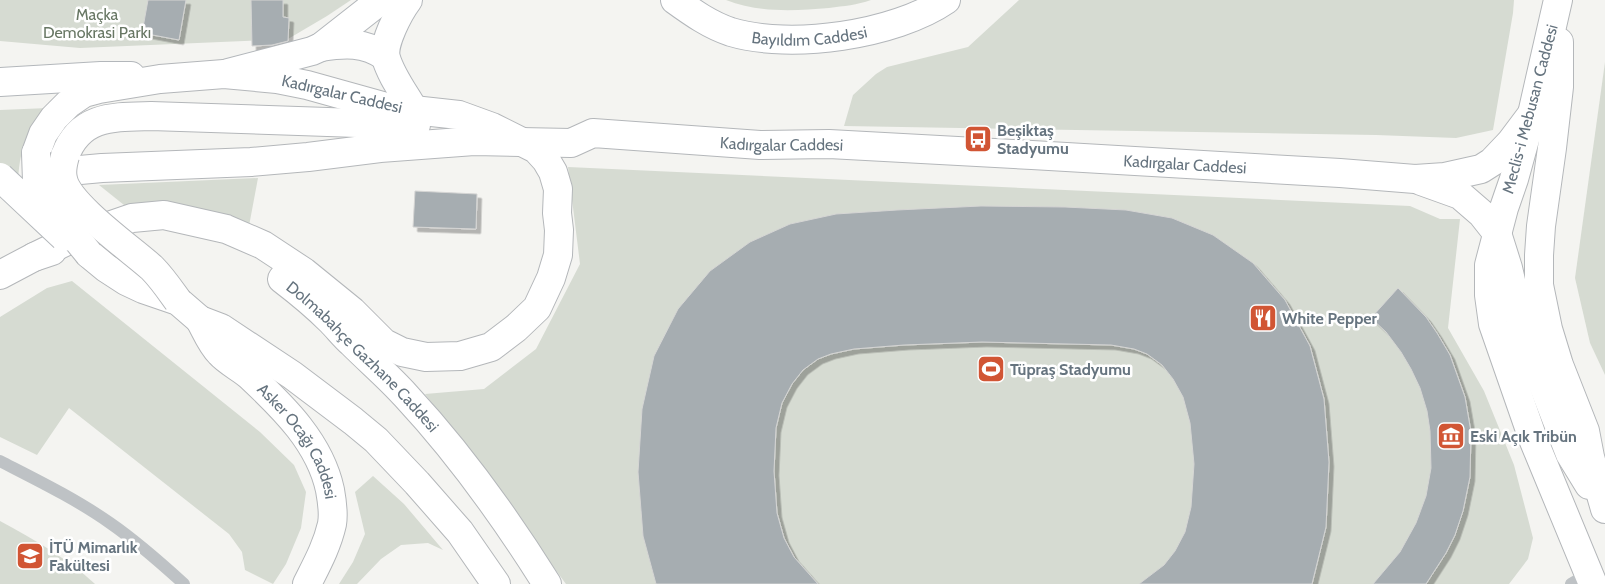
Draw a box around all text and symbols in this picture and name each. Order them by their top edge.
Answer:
park label: Maçka Demokrasi Parkı [43,5,151,42]
street label: Bayıldım Caddesi [751,22,869,49]
street label: Meclis-i Mebusan Caddesi [1498,22,1562,196]
street label: Kadırgalar Caddesi [280,71,404,117]
place label: Beşiktaş Stadyumu [997,121,1069,158]
bus stop icon: Beşiktaş Stadyumu [963,124,993,154]
street label: Kadırgalar Caddesi [719,133,844,155]
street label: Kadırgalar Caddesi [1123,151,1247,177]
street label: Dolmabahçe Gazhane Caddesi [283,277,443,436]
restaurant icon: White Pepper [1248,303,1278,333]
place label: White Pepper [1282,309,1378,328]
sports icon: Tüpraş Stadyumu [976,354,1006,384]
place label: Tüpraş Stadyumu [1010,360,1131,379]
street label: Asker Ocağı Caddesi [254,379,341,500]
museum icon: Eski Açık Tribün [1436,421,1466,451]
place label: Eski Açık Tribün [1470,427,1577,446]
place label: İTÜ Mimarlık Fakültesi [49,538,138,575]
school or university icon: İTÜ Mimarlık Fakültesi [15,541,45,571]

